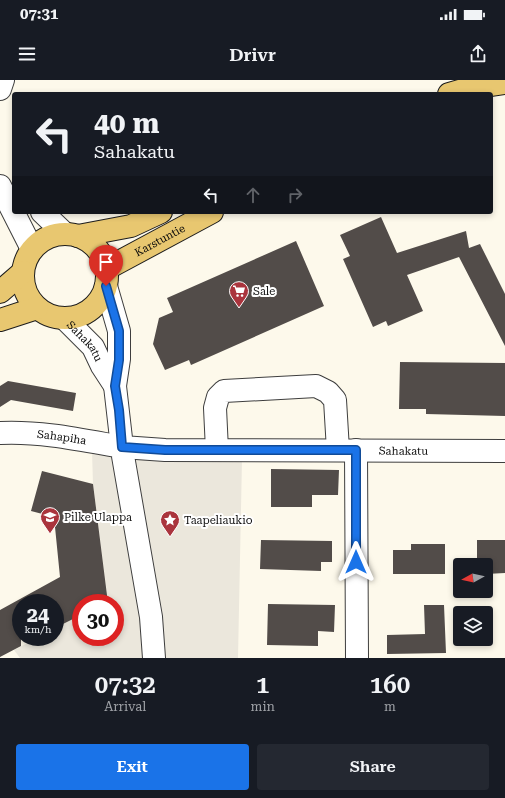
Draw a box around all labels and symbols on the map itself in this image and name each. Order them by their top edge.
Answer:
street label: Karstuntie [133,222,187,259]
pin [89,245,123,286]
supermarket icon: Sale [228,280,250,308]
place label: Sale [253,285,275,298]
street label: Sahakatu [64,319,105,364]
street label: Sahapiha [36,428,87,448]
street label: Sahakatu [379,445,428,458]
school or university icon: Pilke Ulappa [39,506,61,534]
place icon: Taapeliaukio [159,509,181,537]
place label: Pilke Ulappa [64,511,132,524]
place label: Taapeliaukio [184,514,253,527]
position arrow [335,541,377,583]
north arrow [453,558,493,598]
speed limit sign: 30 [72,594,124,646]

